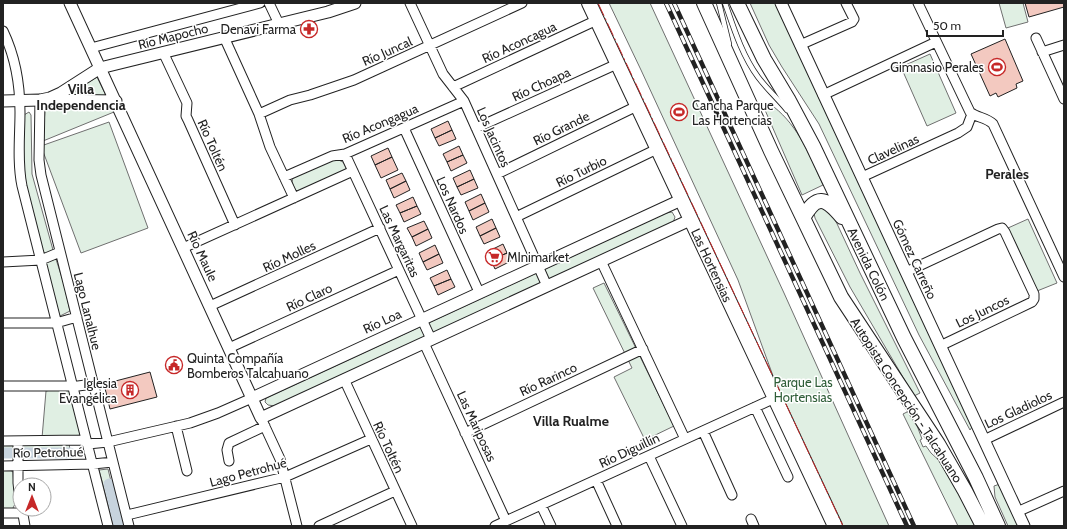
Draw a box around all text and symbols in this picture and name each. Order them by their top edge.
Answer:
scale bar [927,12,1003,38]
street label: Río Aconcagua [479,17,559,66]
text: 50 m [933,18,961,33]
pharmacy icon: Denavi Farma [299,19,319,39]
street label: Río Mapocho [136,20,210,52]
place label: Denavi Farma [221,21,297,37]
street label: Río Juncal [360,33,414,69]
sports icon: Gimnasio Perales [987,57,1007,77]
place label: Gimnasio Perales [890,59,985,75]
street label: Río Choapa [509,63,573,104]
district label: Villa Independencia [36,80,126,114]
place label: Cancha Parque Las Hortencias [692,97,774,128]
street label: Río Acongagua [340,100,421,146]
sports icon: Cancha Parque Las Hortencias [669,102,689,122]
street label: Los Jacintos [474,105,515,170]
street label: Río Grande [530,107,592,148]
street label: Río Toltén [195,117,231,173]
street label: Clavelinas [865,130,922,168]
street label: Río Turbio [553,152,609,190]
district label: Perales [985,165,1029,183]
street label: Los Nardos [433,174,473,237]
street label: Las Margaritas [376,203,424,280]
street label: Gómez Carreño [890,217,940,301]
street label: Avenida Colón [844,225,894,303]
street label: Las Hortensias [688,226,736,305]
street label: Río Maule [184,228,222,284]
street label: Río Molles [260,237,318,275]
supermarket icon: MInimarket [484,247,504,267]
place label: MInimarket [507,249,570,265]
street label: Lago Lanalhue [71,271,105,352]
street label: Río Claro [283,279,335,315]
street label: Los Juncos [953,291,1012,331]
street label: Río Loa [360,305,404,337]
street label: Autopista Concepción - Talcahuano [848,315,966,485]
place label: Quinta Compañía Bomberos Talcahuano [187,350,309,381]
public building icon: Quinta Compañía Bomberos Talcahuano [164,355,184,375]
street label: Río Rarinco [517,359,579,399]
park label: Parque Las Hortensias [773,374,833,405]
place label: Iglesia Evangélica [59,375,118,406]
building icon: Iglesia Evangélica [120,380,140,400]
street label: Los Gladiolos [982,386,1055,432]
street label: Las Mariposas [454,388,501,464]
district label: Villa Rualme [533,412,609,430]
street label: Río Toltén [370,419,408,475]
street label: Río Diguillín [596,429,662,471]
street label: Río Petrohué [13,443,84,461]
street label: Lago Petrohué [208,454,289,490]
north arrow [12,477,52,517]
text: N [28,480,36,494]

